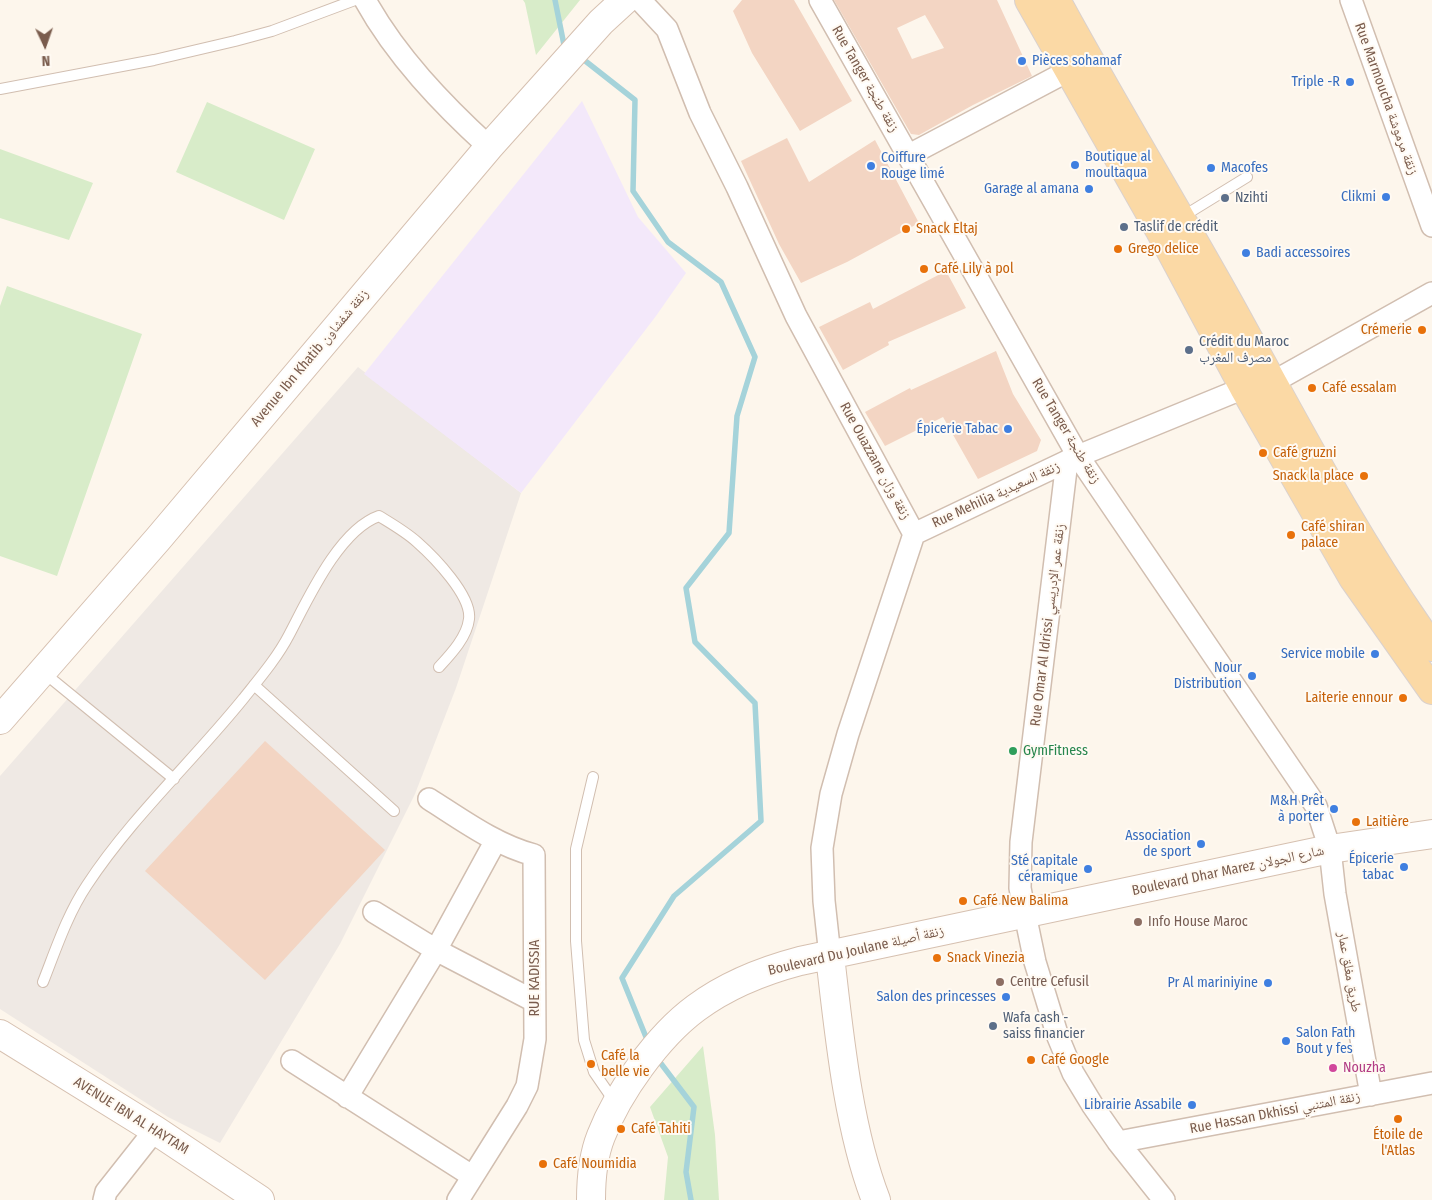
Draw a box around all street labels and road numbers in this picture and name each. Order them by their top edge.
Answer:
street label: Rue Marmoucha زنقة مرموشة [1351,21,1421,177]
street label: Rue Tanger زنقة طنجة [828,23,902,135]
street label: Avenue Ibn Khatib زنقة شفشاون [248,286,372,430]
street label: Rue Tanger زنقة طنجة [1028,375,1104,487]
street label: Rue Ouazzane زنقة وزان [836,400,914,522]
street label: Rue Mehilia زنقة السعيدية [930,458,1062,532]
street label: Rue Omar Al Idrissi زنقة عمر الإدريسي [1027,523,1069,727]
street label: Boulevard Dhar Marez شارع الجولان [1130,842,1326,900]
street label: Boulevard Du Joulane زنقة أصيلة [767,923,945,979]
street label: طريق مغلق عمار [1334,930,1364,1014]
street label: RUE KADISSIA [527,940,543,1016]
street label: AVENUE IBN AL HAYTAM [70,1074,192,1158]
street label: Rue Hassan Dkhissi زنقة المتنبي [1188,1088,1362,1138]

